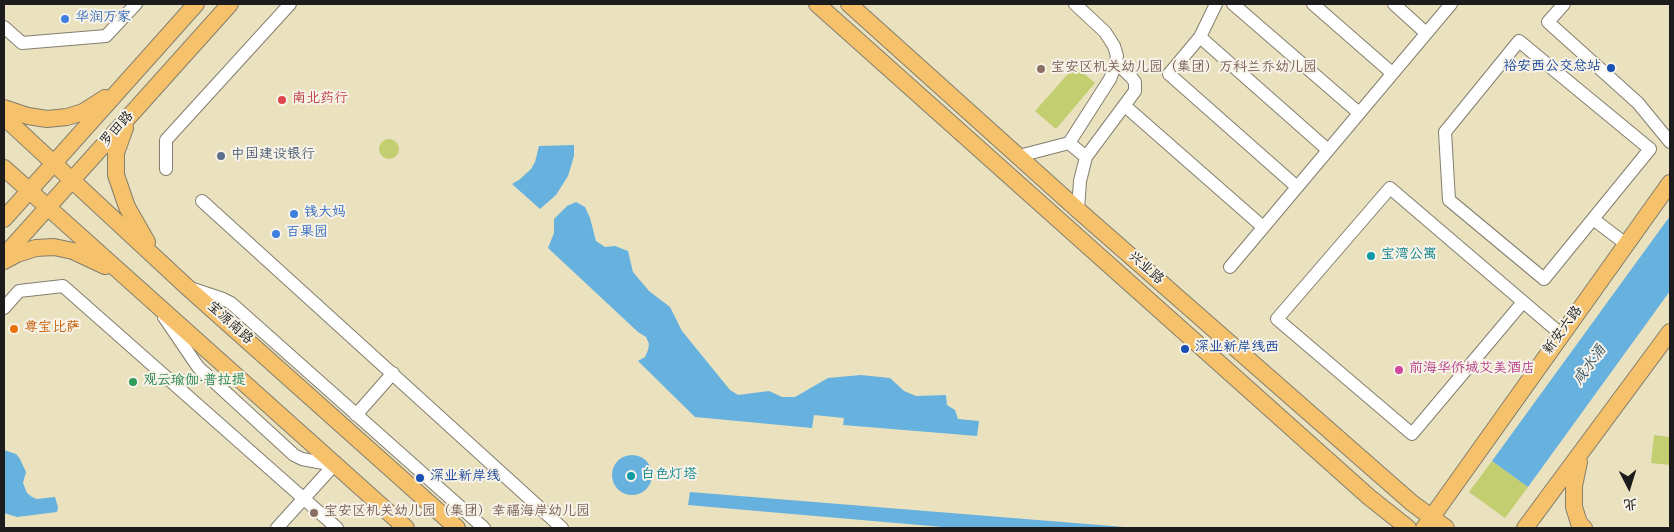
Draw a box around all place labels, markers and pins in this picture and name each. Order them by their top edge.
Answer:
place label: 华润万家 [75,11,131,27]
marker: 华润万家 [59,13,71,25]
place label: 裕安西公交总站 [1503,60,1601,76]
place label: 宝安区机关幼儿园（集团）万科兰乔幼儿园 [1051,61,1317,77]
marker: 裕安西公交总站 [1605,62,1617,74]
marker: 宝安区机关幼儿园（集团）万科兰乔幼儿园 [1035,63,1047,75]
place label: 南北药行 [292,92,348,108]
marker: 南北药行 [276,94,288,106]
place label: 中国建设银行 [231,148,315,164]
marker: 中国建设银行 [215,150,227,162]
place label: 钱大妈 [304,206,346,222]
marker: 钱大妈 [288,208,300,220]
place label: 百果园 [286,226,328,242]
marker: 百果园 [270,228,282,240]
place label: 宝湾公寓 [1381,248,1437,264]
marker: 宝湾公寓 [1365,250,1377,262]
place label: 尊宝比萨 [24,321,80,337]
marker: 尊宝比萨 [8,323,20,335]
place label: 深业新岸线西 [1195,341,1279,357]
marker: 深业新岸线西 [1179,343,1191,355]
place label: 前海华侨城艾美酒店 [1409,362,1535,378]
marker: 前海华侨城艾美酒店 [1393,364,1405,376]
place label: 观云瑜伽·普拉提 [143,374,245,390]
marker: 观云瑜伽·普拉提 [127,376,139,388]
place label: 白色灯塔 [641,468,697,484]
place label: 深业新岸线 [430,470,500,486]
marker: 白色灯塔 [625,470,637,482]
marker: 深业新岸线 [414,472,426,484]
place label: 宝安区机关幼儿园（集团）幸福海岸幼儿园 [324,505,590,521]
marker: 宝安区机关幼儿园（集团）幸福海岸幼儿园 [308,507,320,519]

